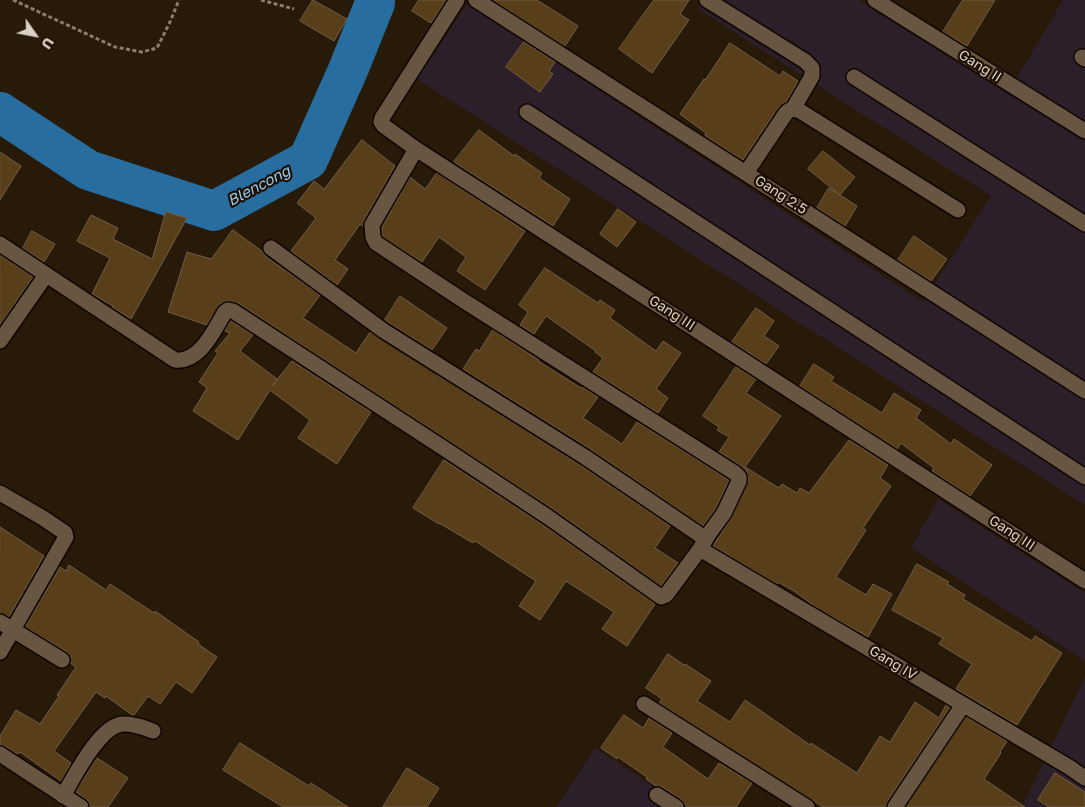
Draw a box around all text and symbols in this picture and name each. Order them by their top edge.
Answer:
north arrow [10,10,60,60]
text: U [38,35,58,52]
street label: Gang II [955,46,1005,86]
water label: Blencong [225,162,293,210]
street label: Gang 2.5 [752,172,810,218]
street label: Gang III [646,292,698,334]
street label: Gang III [986,512,1038,554]
street label: Gang IV [866,642,920,684]

